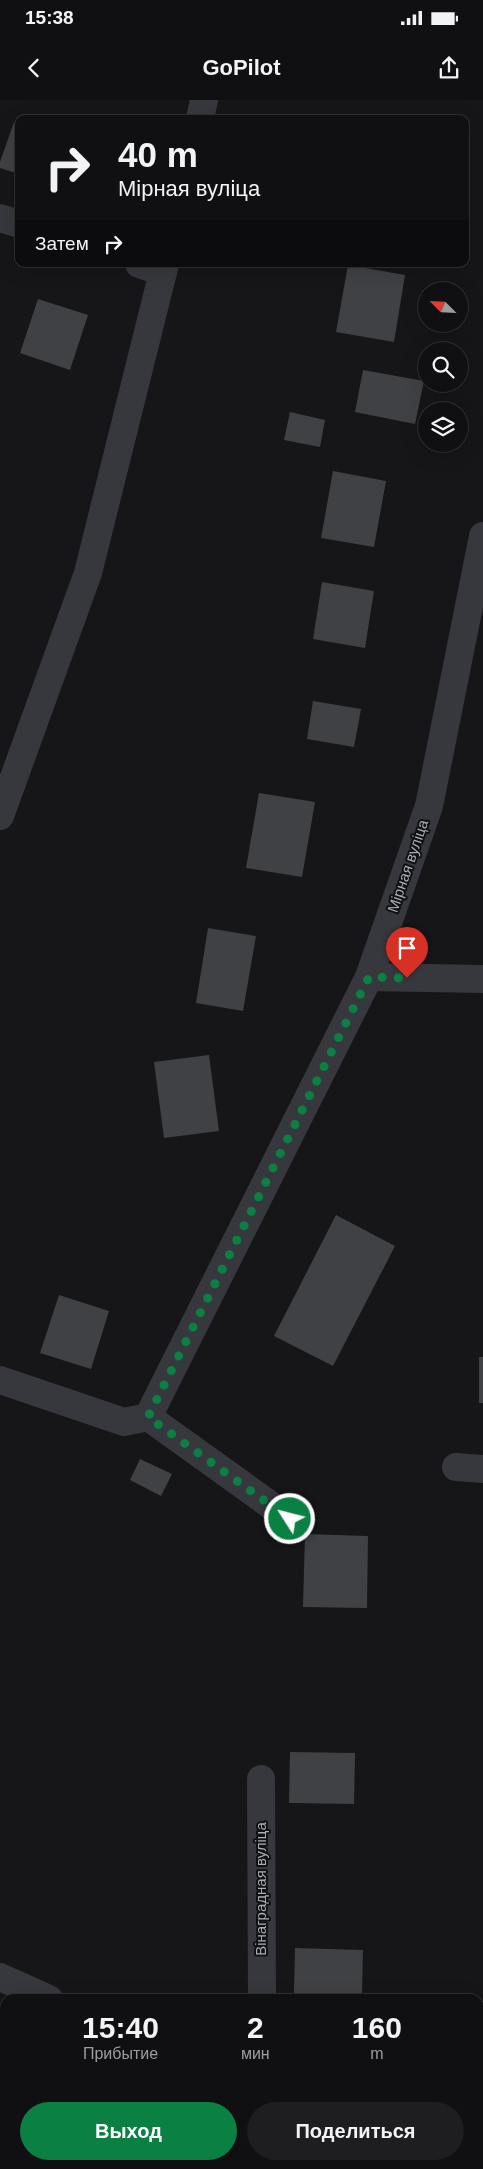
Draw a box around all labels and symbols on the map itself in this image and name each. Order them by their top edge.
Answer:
north arrow [418,282,468,332]
street label: Мірная вуліца [384,817,432,914]
pin [386,927,428,978]
position arrow [263,1492,315,1544]
street label: Вінаградная вуліца [252,1822,269,1956]

